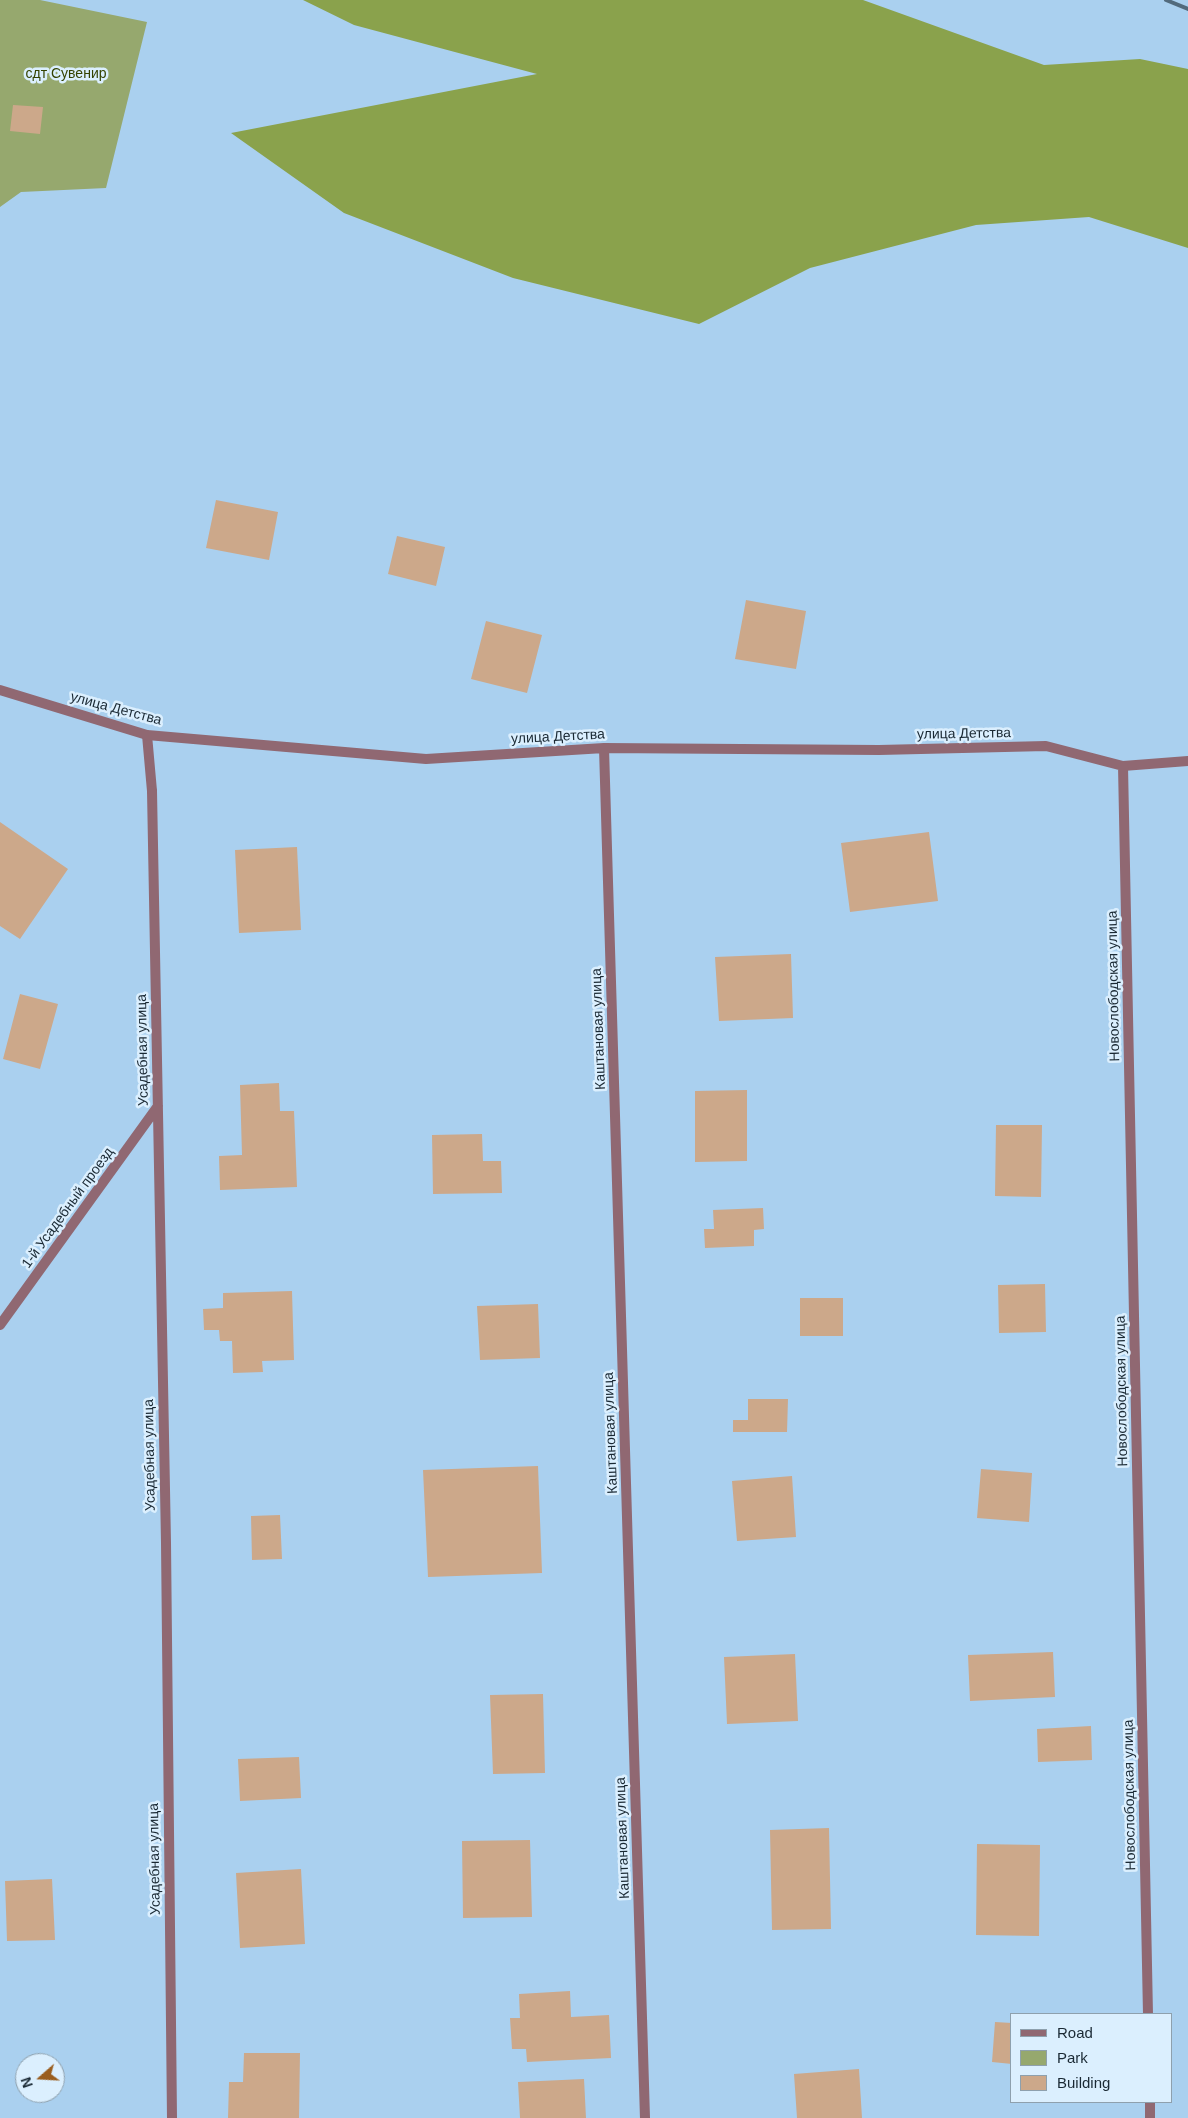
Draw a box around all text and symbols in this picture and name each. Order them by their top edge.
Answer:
park label: сдт Сувенир [26,66,106,82]
street label: улица Детства [68,689,164,729]
street label: улица Детства [917,725,1011,743]
street label: улица Детства [511,726,605,748]
street label: Новослободская улица [1104,910,1124,1062]
street label: Каштановая улица [588,968,610,1090]
street label: Усадебная улица [134,994,152,1106]
street label: 1-й Усадебный проезд [19,1144,117,1272]
street label: Новослободская улица [1112,1315,1132,1467]
street label: Каштановая улица [600,1372,622,1494]
street label: Усадебная улица [141,1399,159,1511]
street label: Новослободская улица [1120,1719,1140,1871]
street label: Каштановая улица [612,1777,634,1899]
street label: Усадебная улица [146,1803,164,1915]
legend [1010,2013,1173,2103]
text: Road [1057,2024,1093,2041]
text: Park [1057,2049,1088,2066]
north arrow [15,2053,65,2103]
text: Building [1057,2074,1110,2091]
text: N [18,2075,36,2090]

